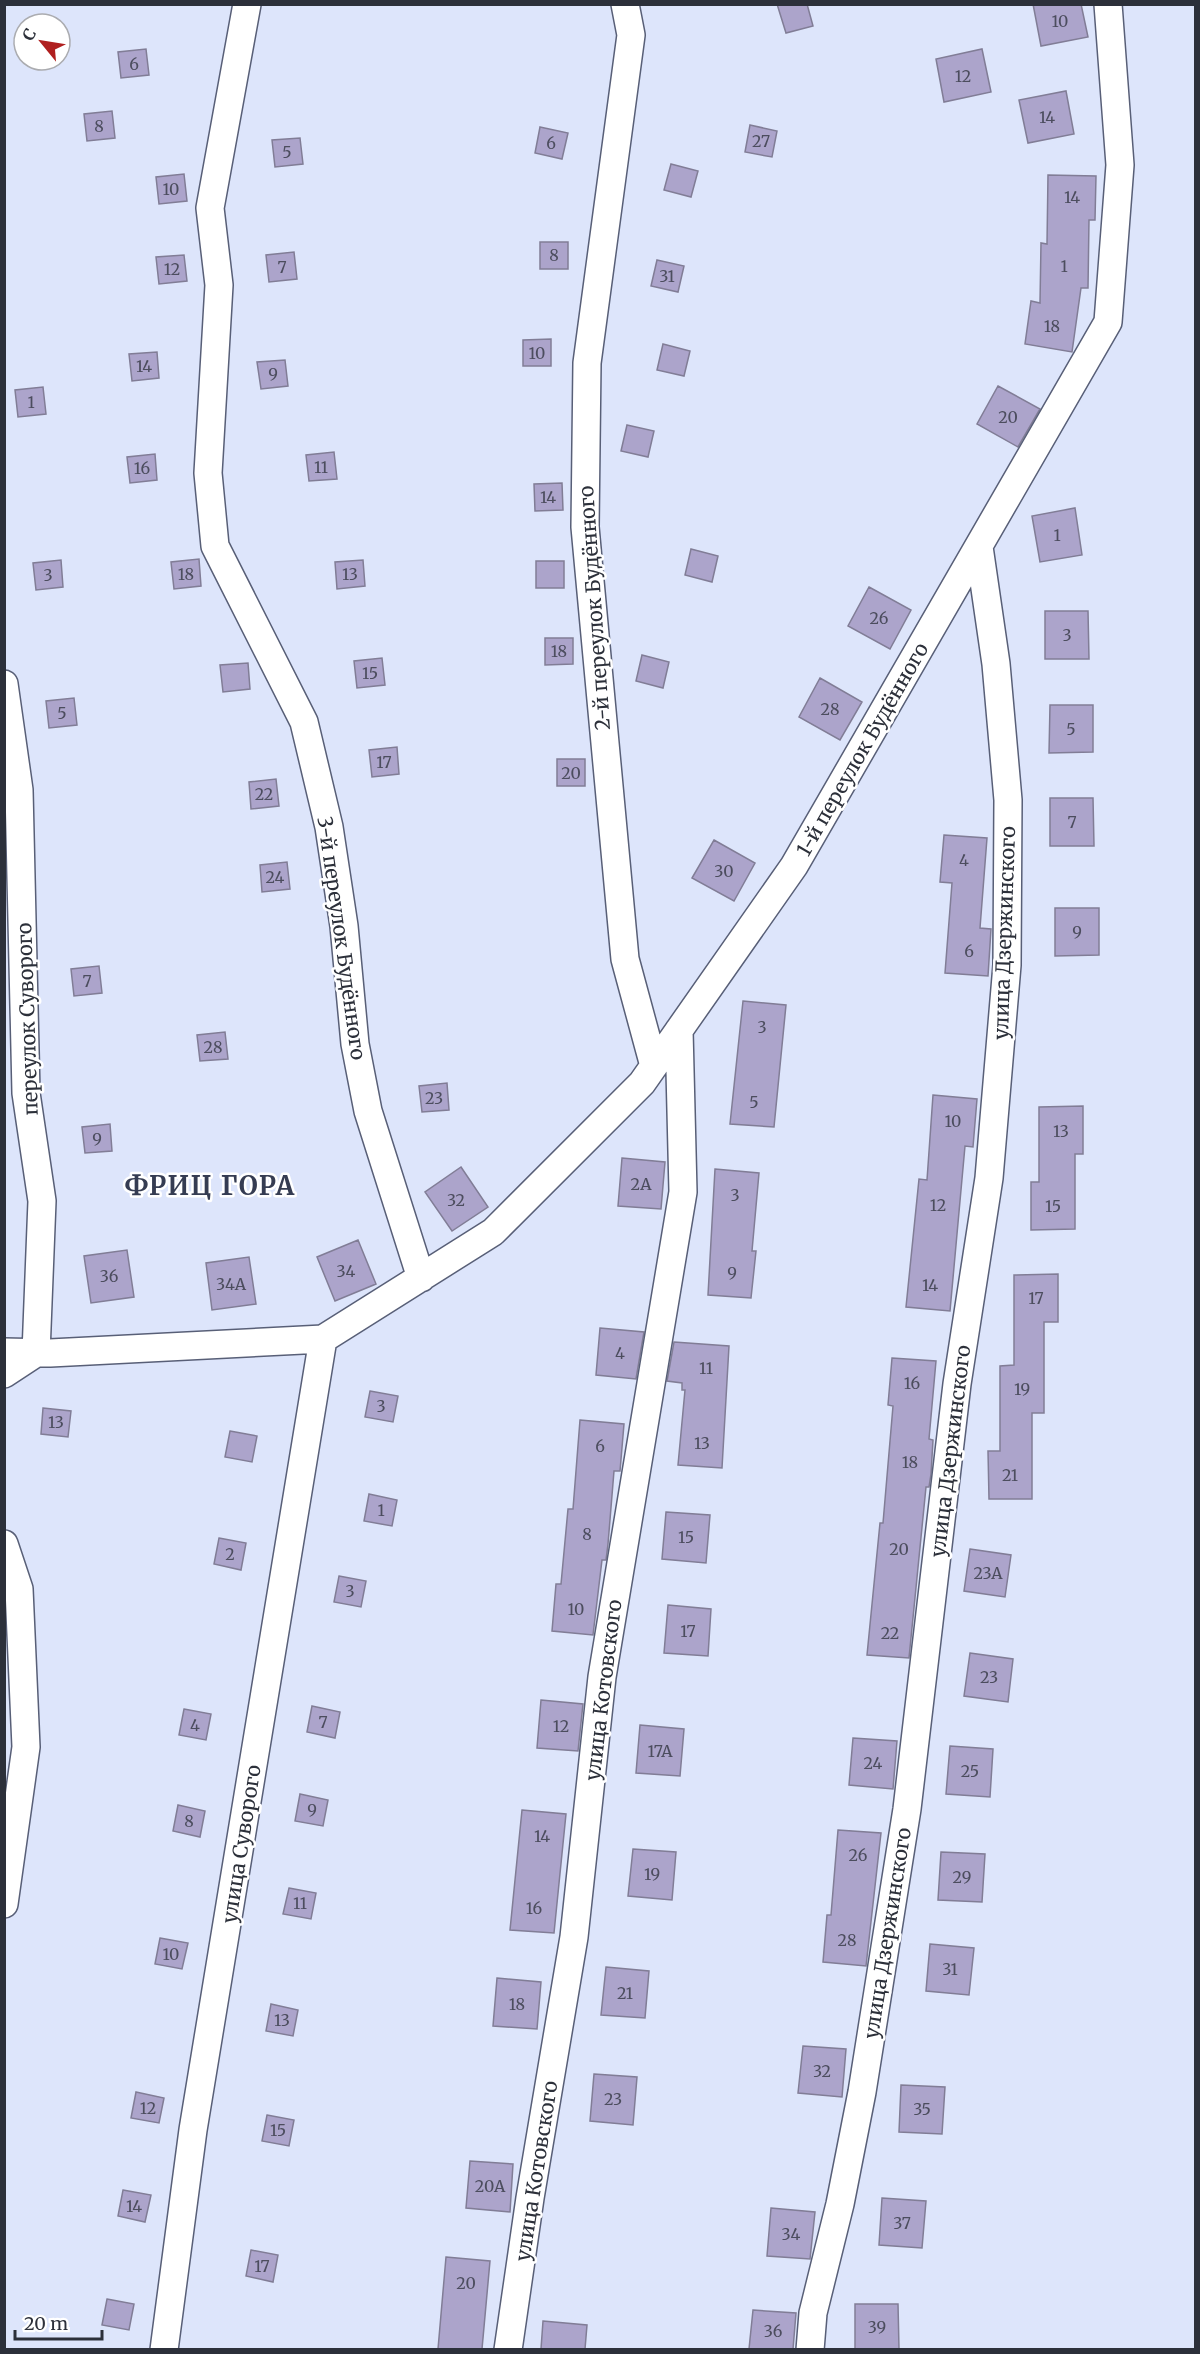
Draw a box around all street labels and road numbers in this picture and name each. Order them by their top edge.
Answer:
street label: 2-й переулок Будённого [573,485,615,731]
street label: 1-й переулок Будённого [791,638,934,860]
street label: 3-й переулок Будённого [313,815,372,1062]
street label: улица Дзержинского [988,825,1020,1040]
street label: переулок Суворого [11,922,43,1116]
street label: улица Дзержинского [925,1343,975,1559]
street label: улица Котовского [579,1598,627,1782]
street label: улица Суворого [216,1763,266,1925]
street label: улица Дзержинского [858,1825,916,2041]
street label: улица Котовского [509,2079,563,2263]

